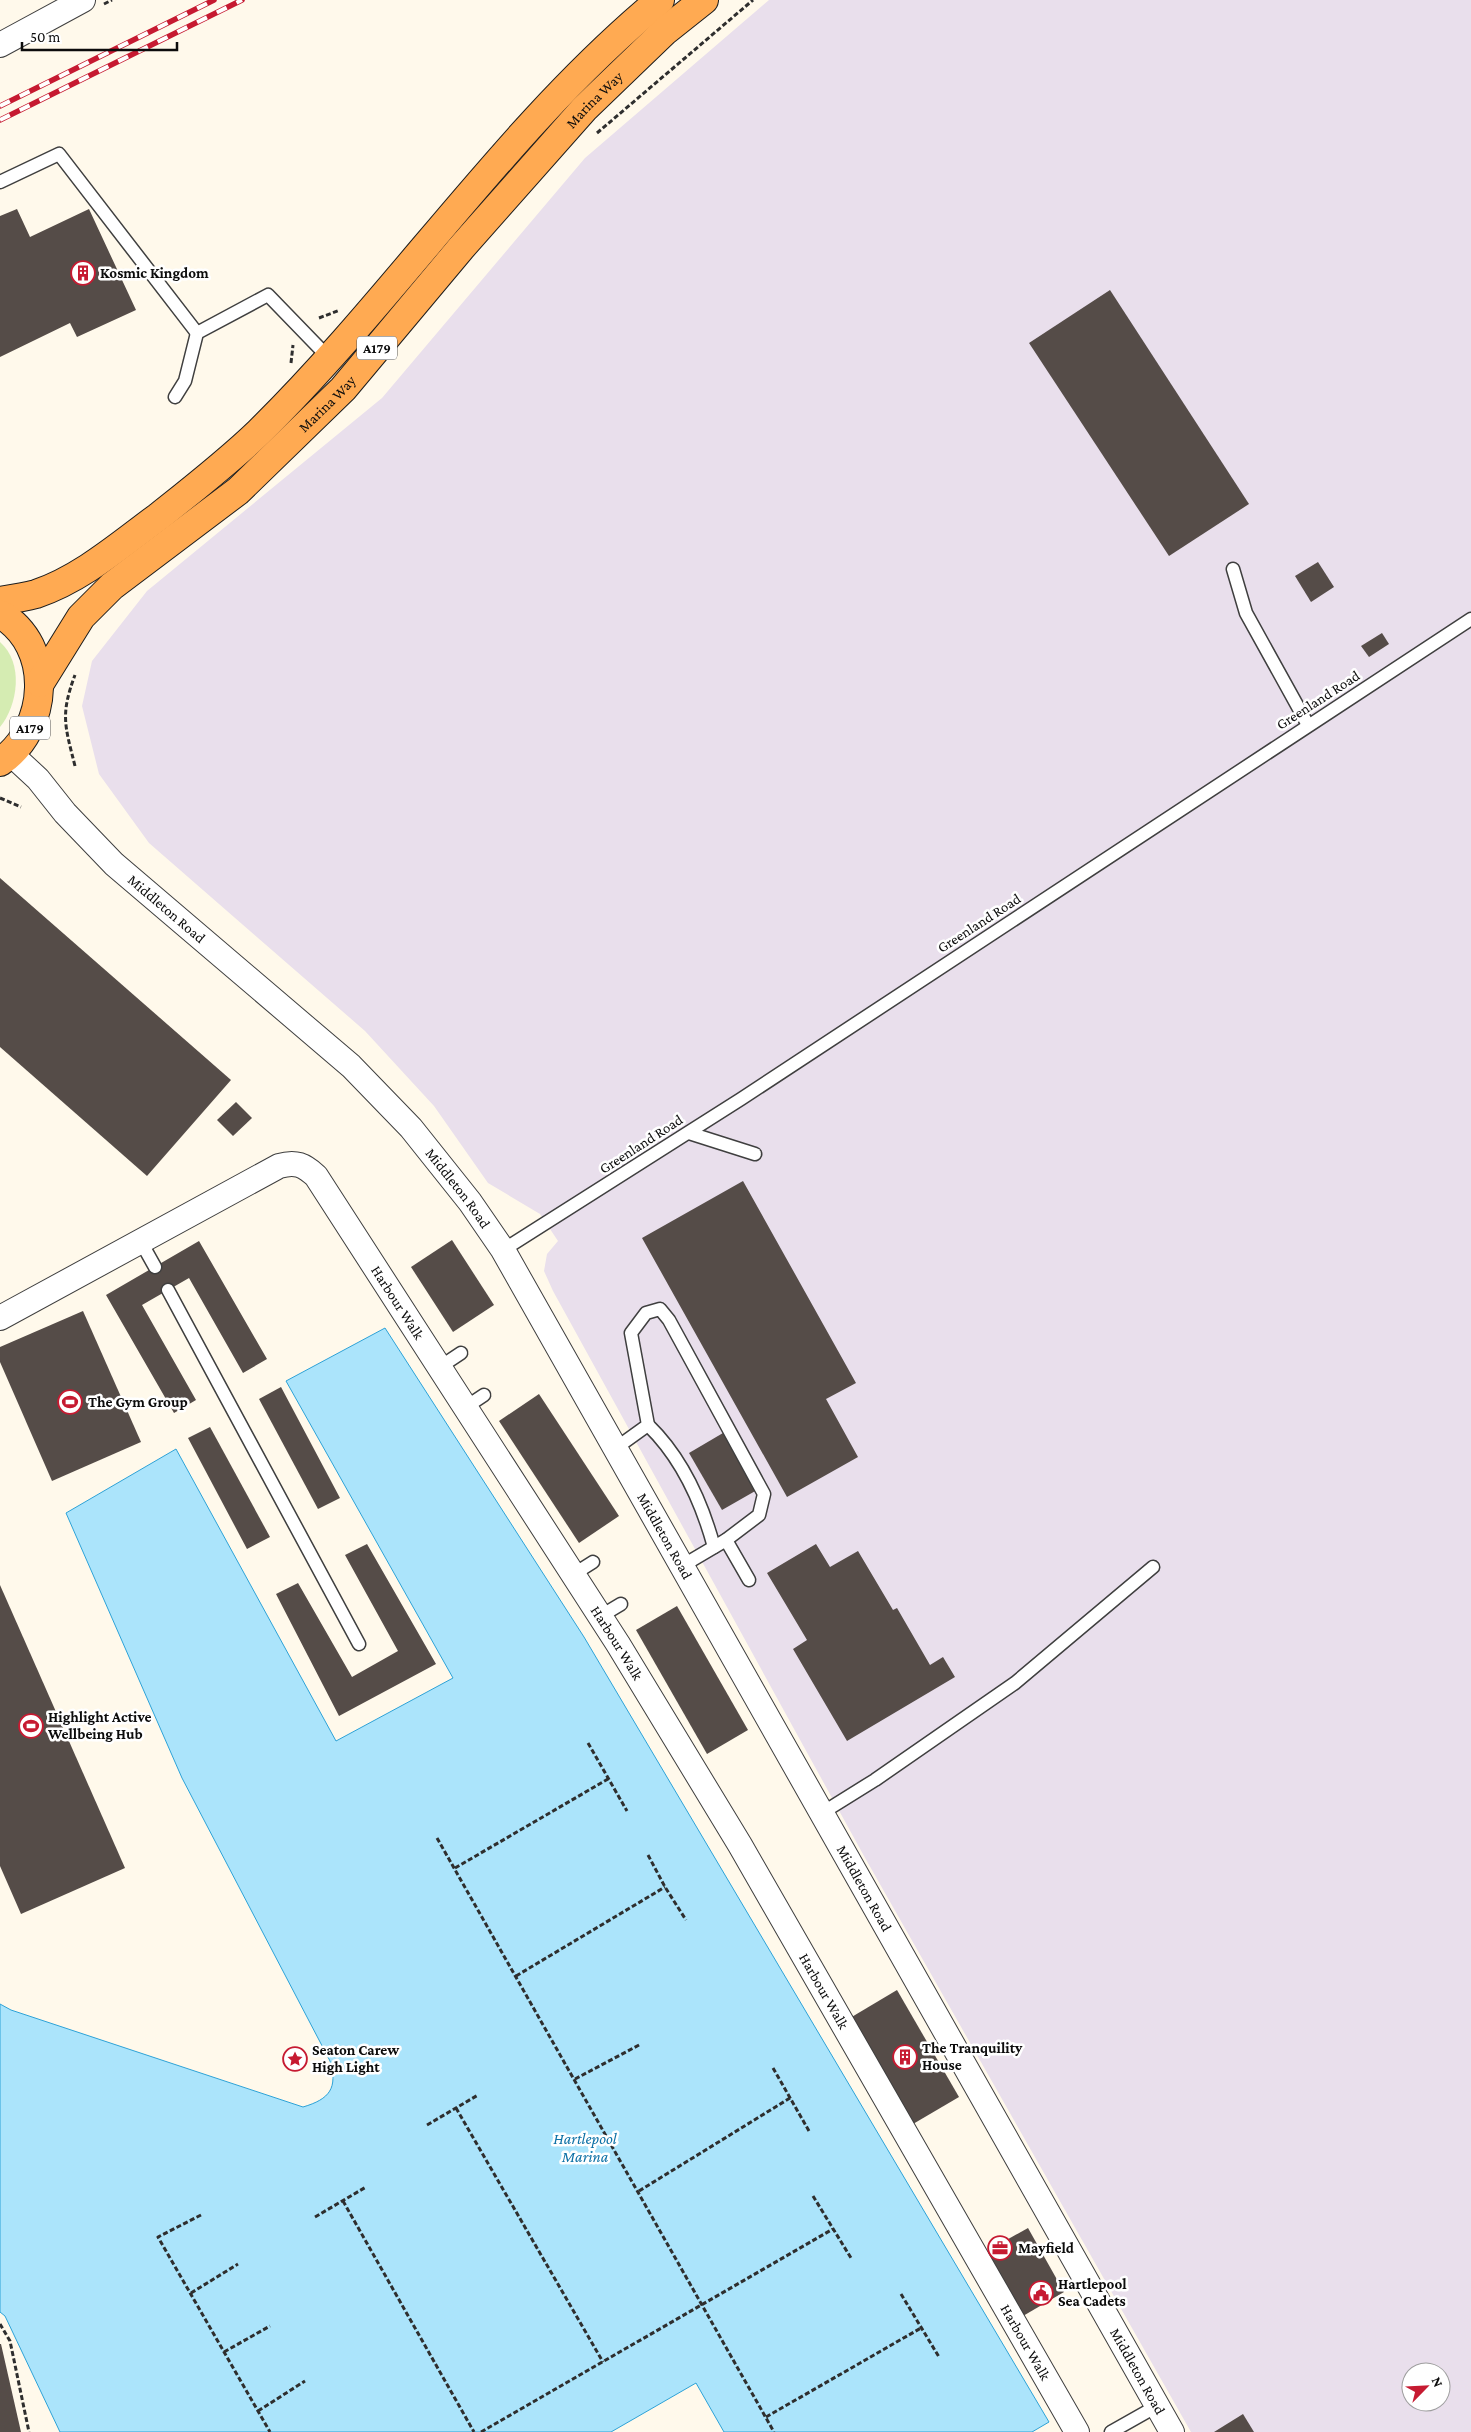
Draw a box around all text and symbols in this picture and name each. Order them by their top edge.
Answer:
scale bar [22,20,178,52]
text: 50 m [30,29,60,45]
street label: Marina Way [563,68,627,131]
building icon: Kosmic Kingdom [70,260,96,286]
place label: Kosmic Kingdom [100,265,209,281]
road number: A179 [357,336,397,359]
street label: Marina Way [296,372,360,435]
street label: Greenland Road [1273,667,1363,733]
road number: A179 [10,716,50,740]
street label: Middleton Road [125,871,209,946]
street label: Greenland Road [934,890,1024,956]
street label: Greenland Road [596,1111,686,1177]
street label: Middleton Road [422,1145,494,1231]
street label: Harbour Walk [368,1263,428,1343]
sports icon: The Gym Group [57,1389,83,1415]
place label: The Gym Group [88,1394,188,1410]
street label: Middleton Road [634,1490,696,1582]
street label: Harbour Walk [588,1603,646,1684]
place label: Highlight Active Wellbeing Hub [47,1709,151,1742]
sports icon: Highlight Active Wellbeing Hub [18,1713,44,1739]
street label: Middleton Road [834,1842,895,1934]
street label: Harbour Walk [796,1950,852,2032]
place label: The Tranquility House [922,2040,1023,2073]
place label: Seaton Carew High Light [312,2042,400,2075]
building icon: The Tranquility House [892,2044,918,2070]
place icon: Seaton Carew High Light [282,2046,308,2072]
water label: Hartlepool Marina [553,2130,618,2165]
office icon: Mayfield [987,2235,1013,2261]
place label: Mayfield [1018,2240,1075,2256]
place label: Hartlepool Sea Cadets [1058,2276,1127,2309]
public building icon: Hartlepool Sea Cadets [1028,2280,1054,2306]
street label: Harbour Walk [998,2302,1054,2384]
street label: Middleton Road [1107,2325,1168,2417]
north arrow [1401,2362,1451,2412]
text: N [1429,2374,1447,2390]

